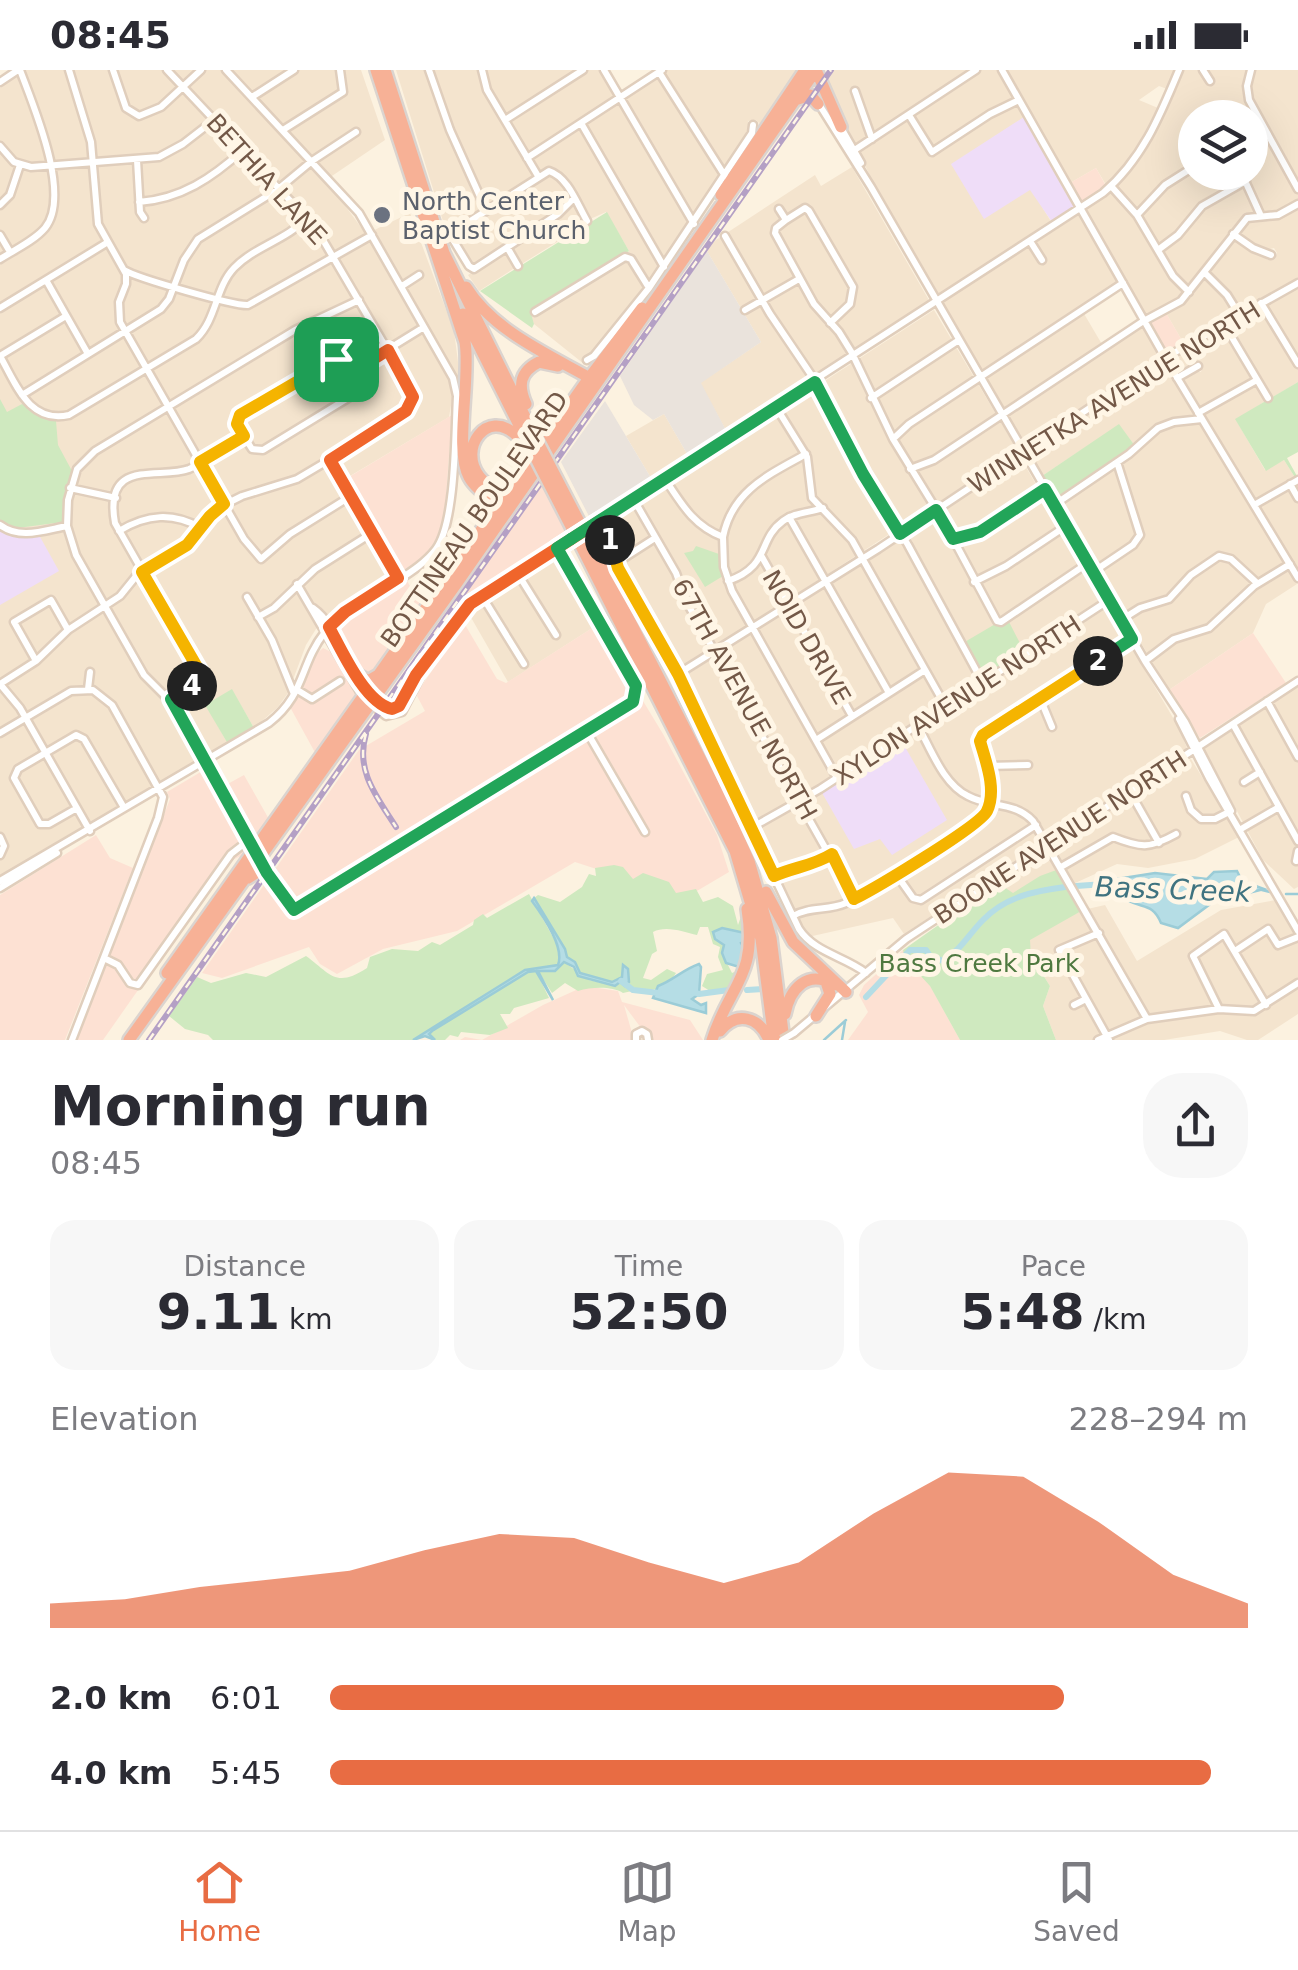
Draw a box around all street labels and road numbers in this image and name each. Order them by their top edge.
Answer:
street label: BETHIA LANE [200,108,333,251]
street label: WINNETKA AVENUE NORTH [963,295,1266,499]
street label: BOTTINEAU BOULEVARD [375,386,574,653]
street label: NOID DRIVE [757,565,857,709]
street label: 67TH AVENUE NORTH [666,574,823,825]
street label: XYLON AVENUE NORTH [828,610,1086,791]
street label: BOONE AVENUE NORTH [928,745,1192,930]

